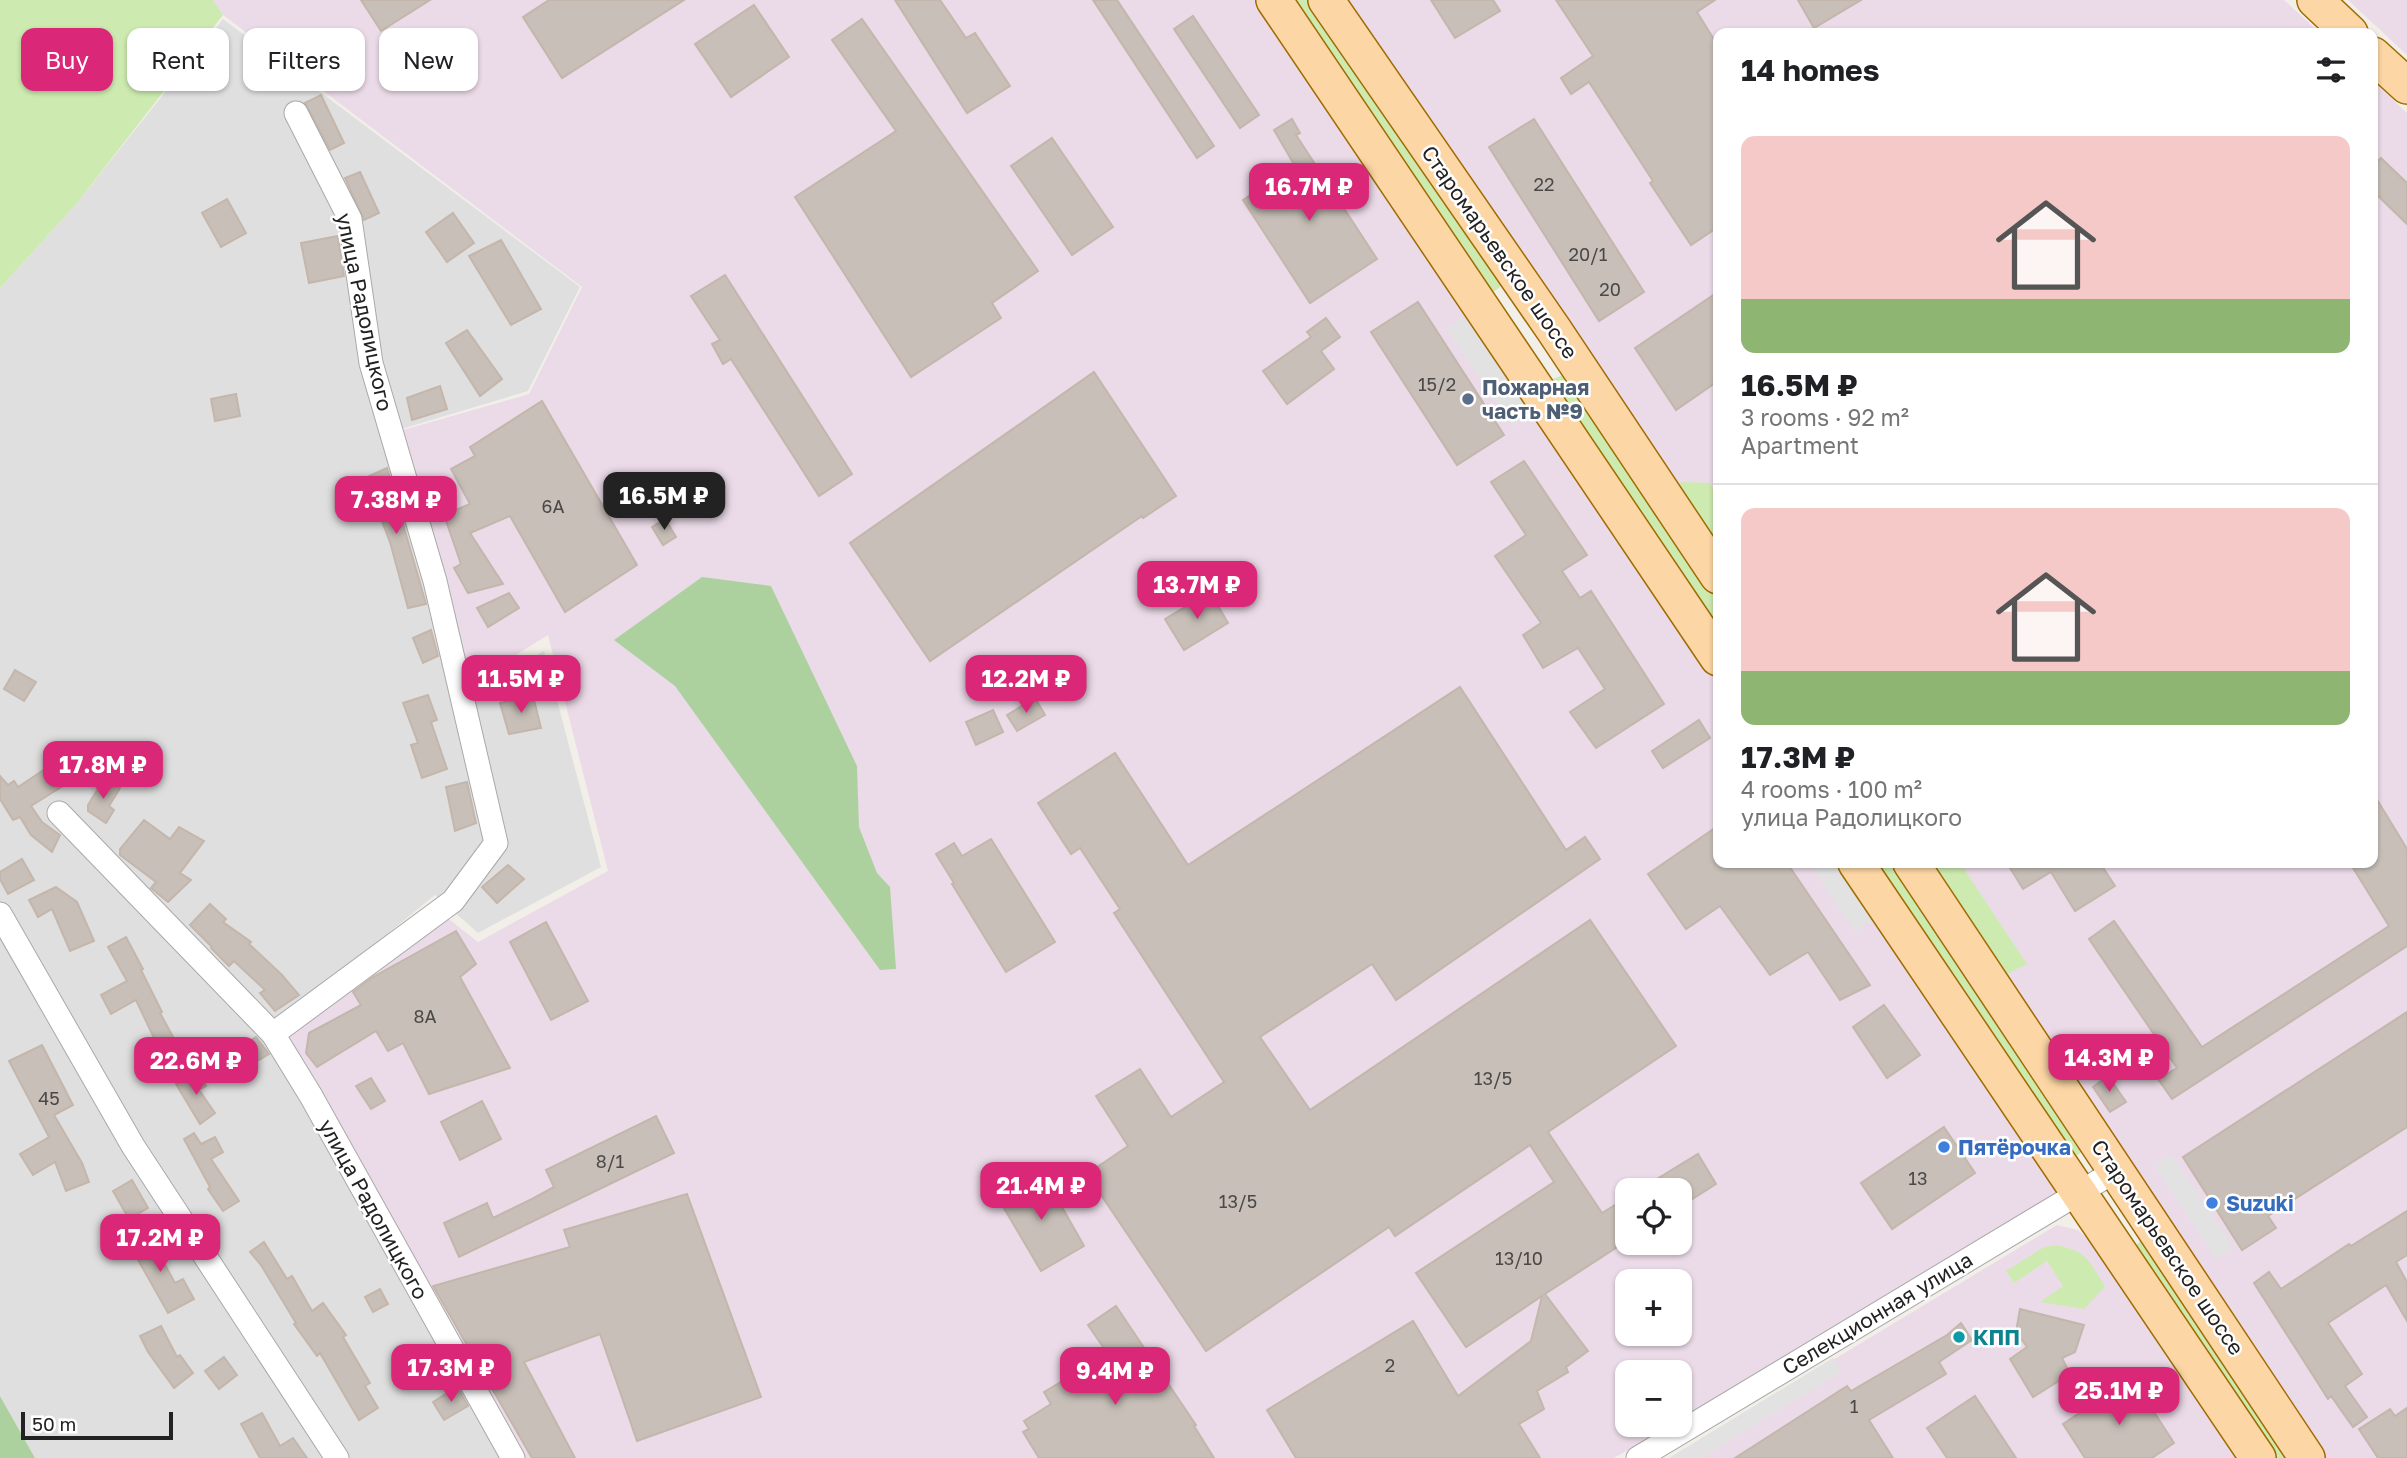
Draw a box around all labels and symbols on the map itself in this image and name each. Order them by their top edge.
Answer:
street label: Старомарьевское шоссе [1416,140,1584,364]
pin: 16.7M ₽ [1244,164,1374,223]
house number: 22 [1534,173,1554,195]
street label: улица Радолицкого [331,211,399,413]
house number: 20/1 [1569,243,1608,265]
house number: 20 [1599,278,1621,300]
house number: 15/2 [1418,373,1456,395]
place label: Пожарная часть №9 [1482,374,1589,424]
marker: Пожарная часть №9 [1460,391,1476,407]
pin: 16.5M ₽ [599,472,729,532]
pin: 7.38M ₽ [331,476,461,536]
house number: 6А [542,495,564,517]
pin: 13.7M ₽ [1132,562,1262,621]
pin: 11.5M ₽ [456,656,586,715]
pin: 12.2M ₽ [961,656,1091,715]
pin: 17.8M ₽ [38,742,168,801]
house number: 8А [413,1005,437,1027]
pin: 14.3M ₽ [2044,1034,2174,1094]
pin: 22.6M ₽ [131,1038,261,1097]
house number: 13/5 [1474,1067,1512,1089]
house number: 45 [38,1087,60,1109]
street label: улица Радолицкого [314,1114,434,1304]
place label: Пятёрочка [1958,1134,2071,1160]
street label: Старомарьевское шоссе [2086,1134,2250,1360]
marker: Пятёрочка [1936,1139,1952,1155]
house number: 8/1 [596,1150,624,1172]
pin: 21.4M ₽ [976,1162,1106,1222]
house number: 13 [1908,1167,1928,1189]
house number: 13/5 [1219,1190,1257,1212]
place label: Suzuki [2226,1190,2294,1216]
marker: Suzuki [2204,1195,2220,1211]
pin: 17.2M ₽ [95,1214,225,1274]
street label: Селекционная улица [1777,1246,1977,1380]
house number: 13/10 [1495,1247,1543,1269]
place label: КПП [1973,1324,2020,1350]
marker: КПП [1951,1329,1967,1345]
pin: 17.3M ₽ [386,1344,516,1404]
pin: 9.4M ₽ [1058,1348,1172,1407]
house number: 2 [1385,1354,1395,1376]
pin: 25.1M ₽ [2054,1368,2184,1427]
house number: 1 [1850,1395,1859,1417]
scale bar [21,1409,173,1441]

